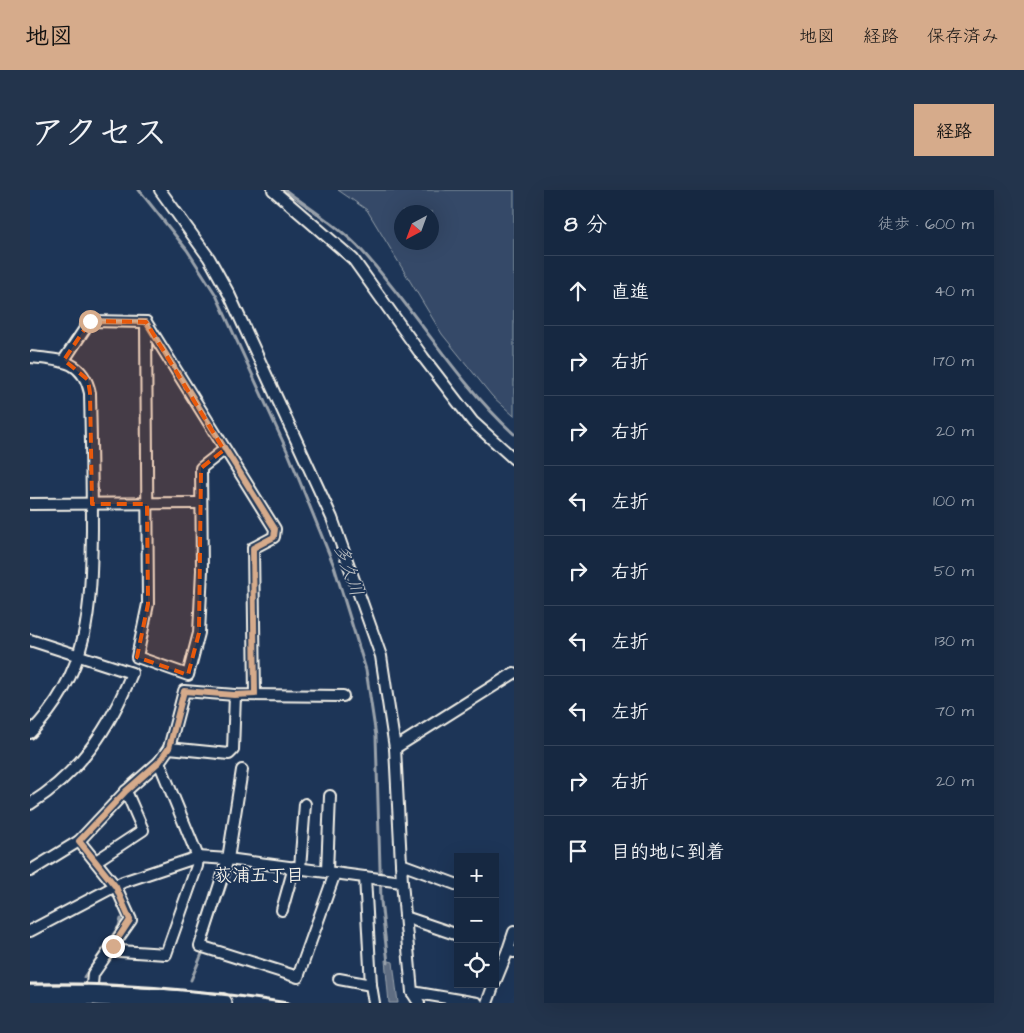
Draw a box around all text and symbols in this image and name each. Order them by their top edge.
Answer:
text: 地図 [25,20,73,54]
text: 地図 [799,24,835,49]
text: 経路 [863,24,899,49]
text: 保存済み [927,24,999,49]
button: 経路 [914,104,994,156]
text: アクセス [30,109,168,158]
north arrow [394,205,439,250]
text: 8 分 [564,210,607,239]
text: 徒歩 · 600 m [878,213,974,235]
icon: ahead [564,277,592,305]
text: 直進 [611,279,649,306]
text: 40 m [934,280,974,302]
route start [79,310,102,333]
icon: right [564,347,592,375]
text: 右折 [611,349,649,376]
text: 170 m [933,350,974,372]
icon: right [564,417,592,445]
text: 右折 [611,419,649,446]
text: 20 m [936,420,974,442]
icon: left [564,487,592,515]
text: 左折 [611,489,649,516]
text: 100 m [933,490,974,512]
water label: 多久川 [328,541,369,600]
icon: right [564,557,592,585]
text: 右折 [611,559,649,586]
text: 50 m [934,560,974,582]
icon: left [564,627,592,655]
text: 左折 [611,629,649,656]
text: 130 m [935,630,974,652]
icon: left [564,697,592,725]
text: 左折 [611,699,649,726]
text: 70 m [935,700,974,722]
icon: right [564,767,592,795]
text: 右折 [611,769,649,796]
text: 20 m [936,770,974,792]
icon: arrive [564,837,592,865]
text: 目的地に到着 [611,839,725,866]
map controls [454,853,499,988]
button: + [454,853,499,898]
district label: 荻浦五丁目 [214,863,304,888]
button: − [454,898,499,943]
route end [102,935,125,958]
button: locate [454,943,499,988]

